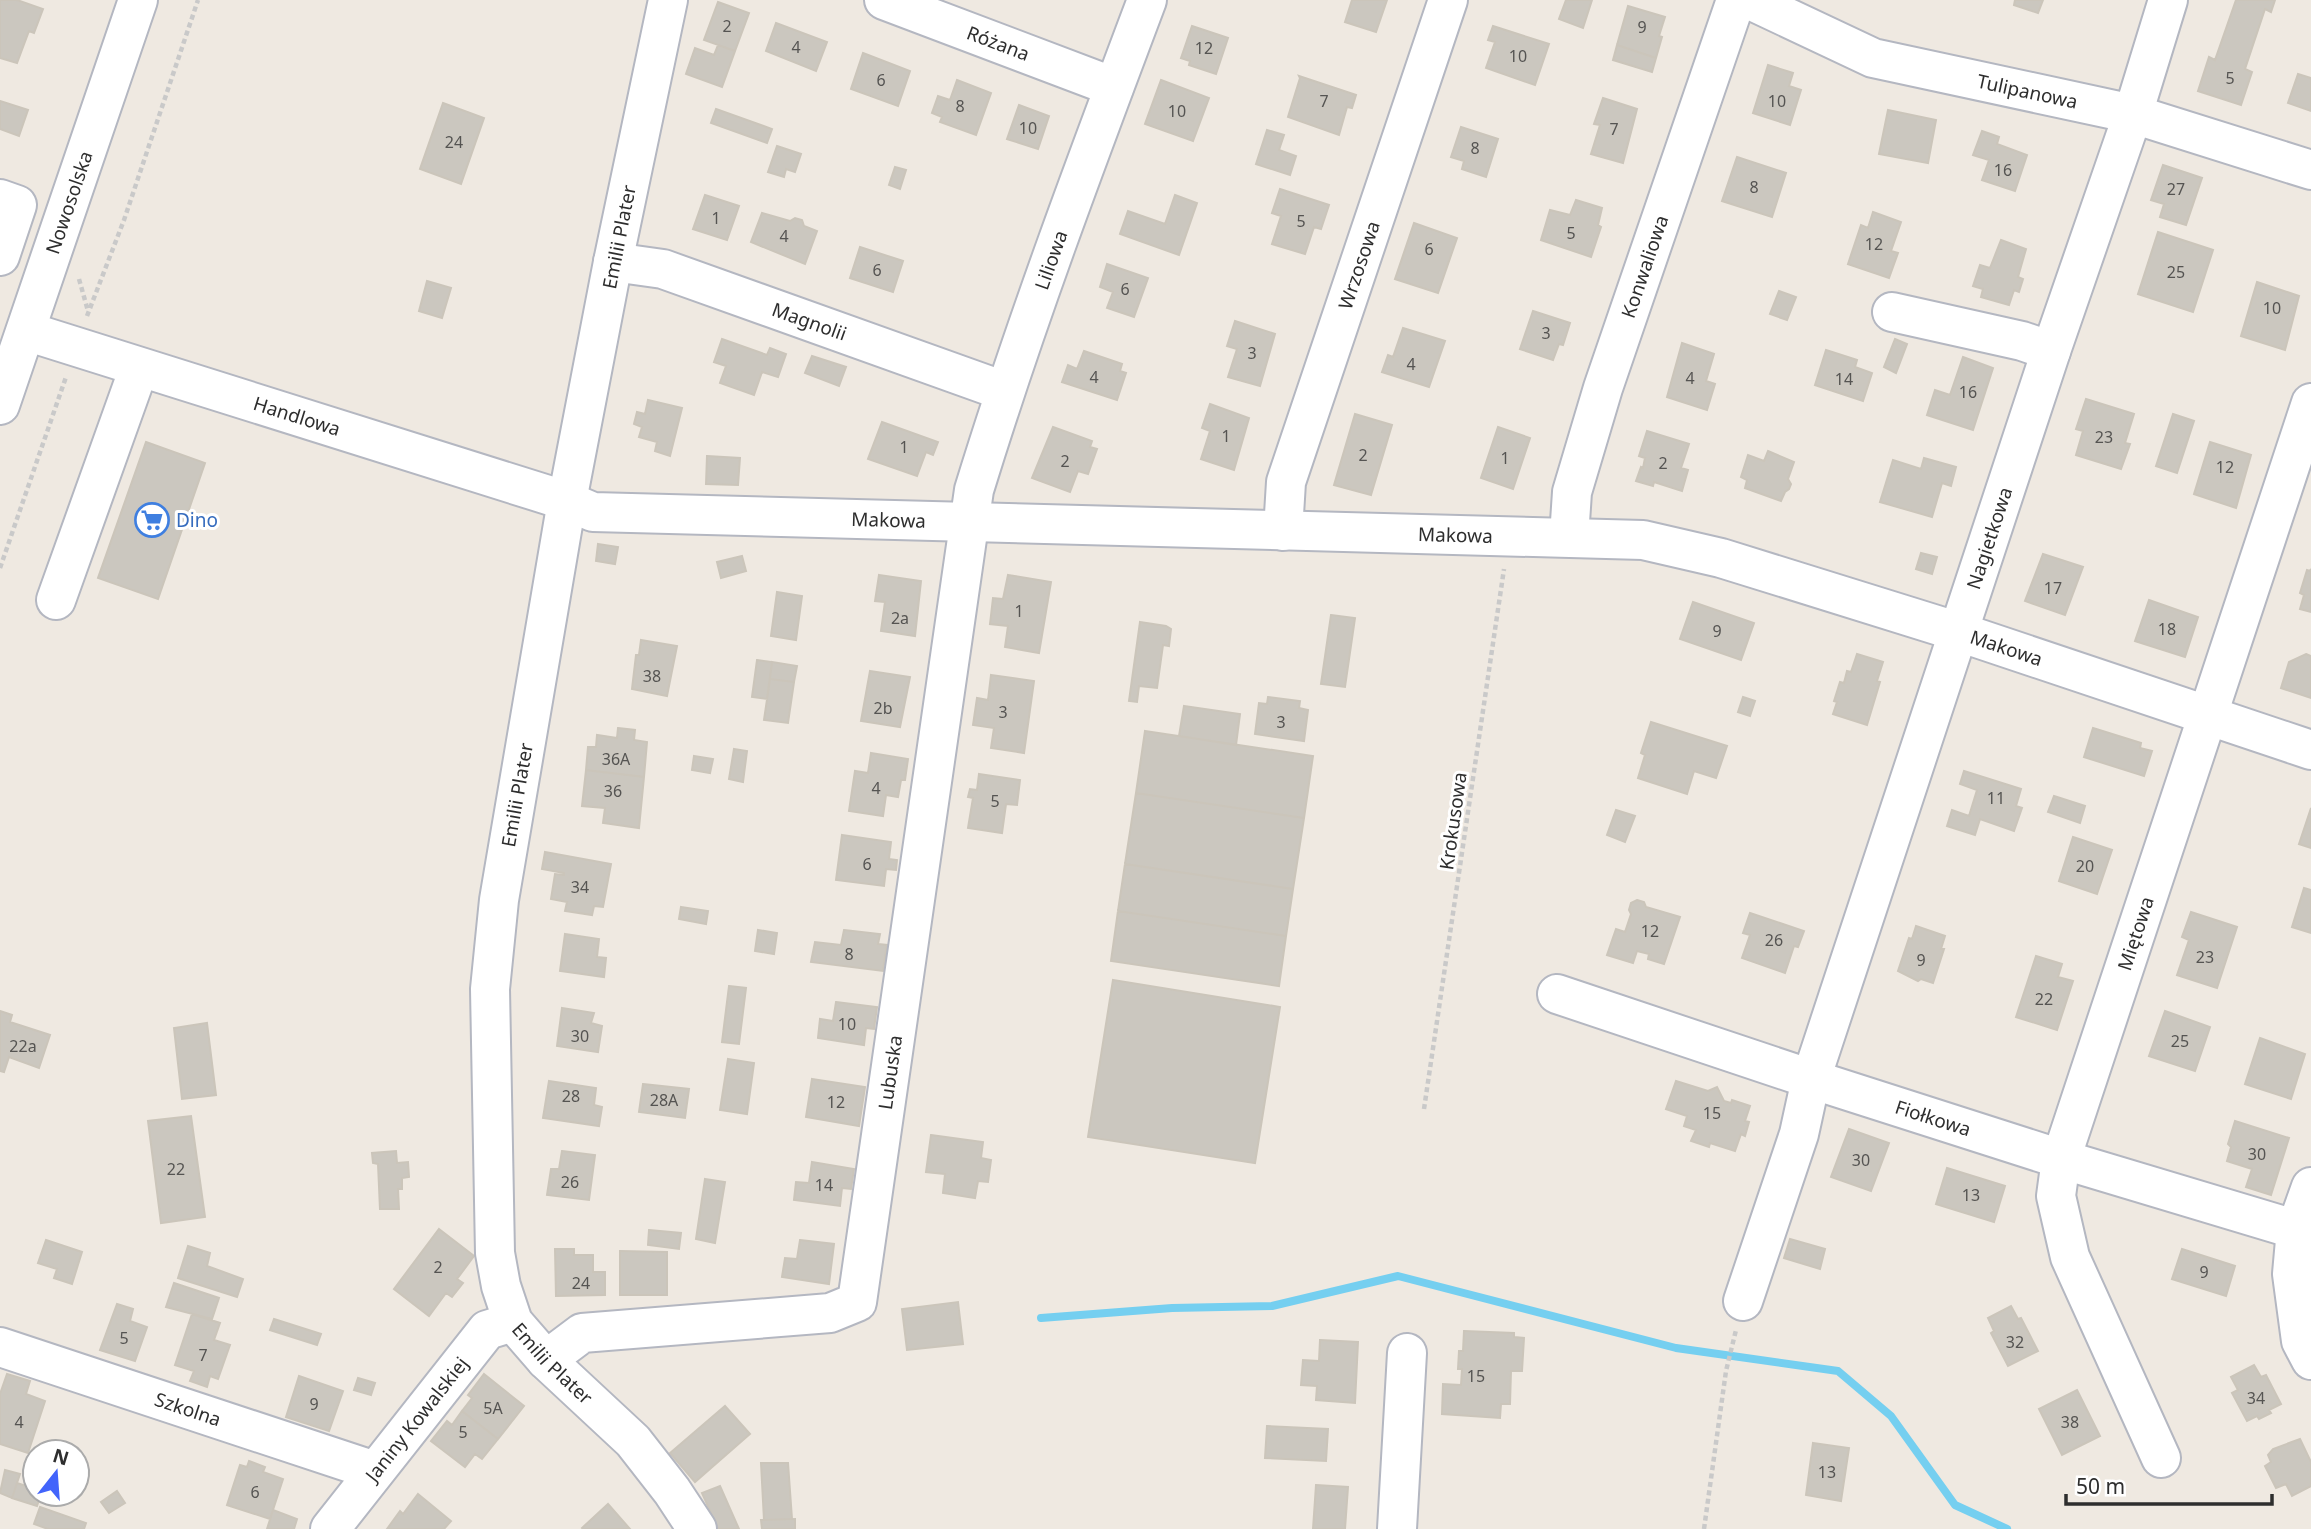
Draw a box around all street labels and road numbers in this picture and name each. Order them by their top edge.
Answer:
street label: Różana [963,19,1033,67]
street label: Tulipanowa [1975,68,2080,115]
street label: Nowosolska [39,147,99,257]
street label: Emilii Plater [596,183,642,291]
street label: Konwaliowa [1615,212,1674,321]
street label: Wrzosowa [1332,217,1386,313]
street label: Liliowa [1028,227,1073,293]
street label: Magnolii [769,296,850,347]
street label: Handlowa [250,390,344,442]
street label: Nagietkowa [1960,484,2018,593]
street label: Makowa [851,506,926,534]
street label: Makowa [1418,521,1493,549]
street label: Makowa [1967,624,2046,672]
street label: Emilii Plater [495,741,539,849]
street label: Krokusowa [1433,770,1473,872]
street label: Miętowa [2111,893,2160,974]
street label: Lubuska [872,1033,908,1111]
street label: Fiołkowa [1892,1094,1974,1142]
street label: Emilii Plater [506,1317,599,1410]
street label: Janiny Kowalskiej [358,1351,474,1488]
street label: Szkolna [151,1386,225,1432]

